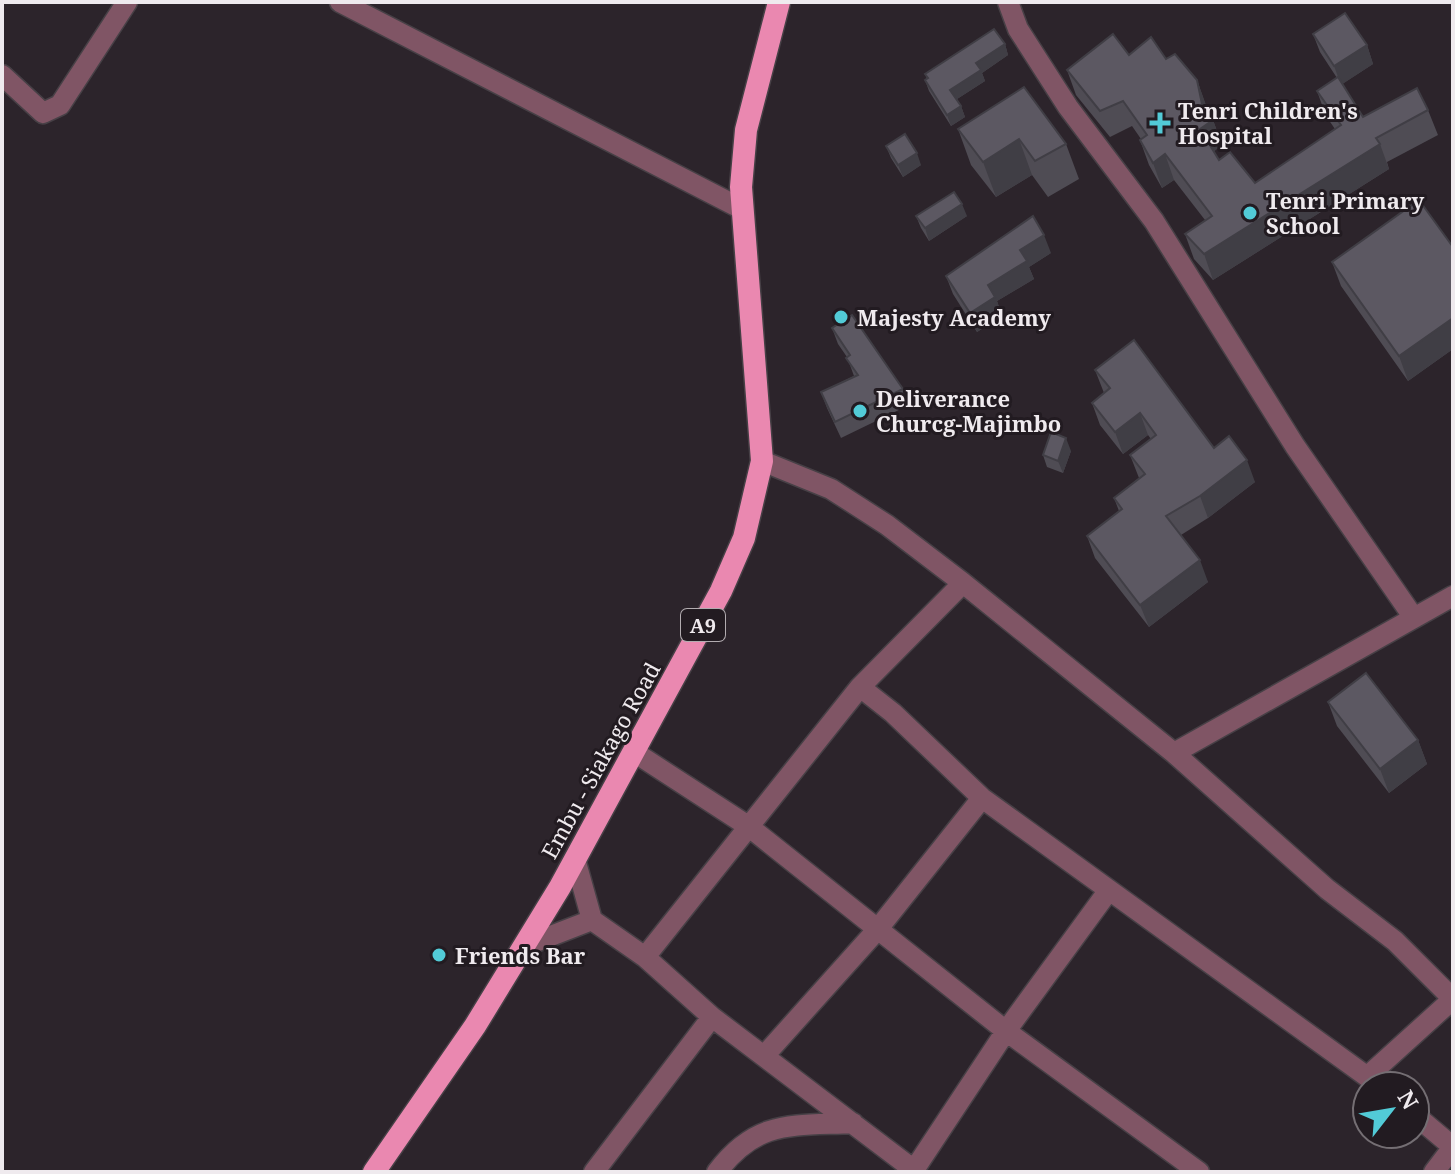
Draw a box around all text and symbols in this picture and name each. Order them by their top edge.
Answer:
place label: Tenri Children's Hospital [1178,95,1358,150]
marker: Tenri Children's Hospital [1149,112,1171,134]
place label: Tenri Primary School [1266,185,1424,240]
marker: Tenri Primary School [1241,204,1259,222]
place label: Majesty Academy [857,302,1051,332]
marker: Majesty Academy [832,308,850,326]
place label: Deliverance Churcg-Majimbo [876,383,1061,438]
marker: Deliverance Churcg-Majimbo [851,402,869,420]
road number: A9 [681,609,725,641]
street label: Embu - Siakago Road [534,656,667,864]
place label: Friends Bar [455,940,586,970]
marker: Friends Bar [430,946,448,964]
north arrow [1351,1070,1431,1150]
text: N [1392,1084,1426,1114]

